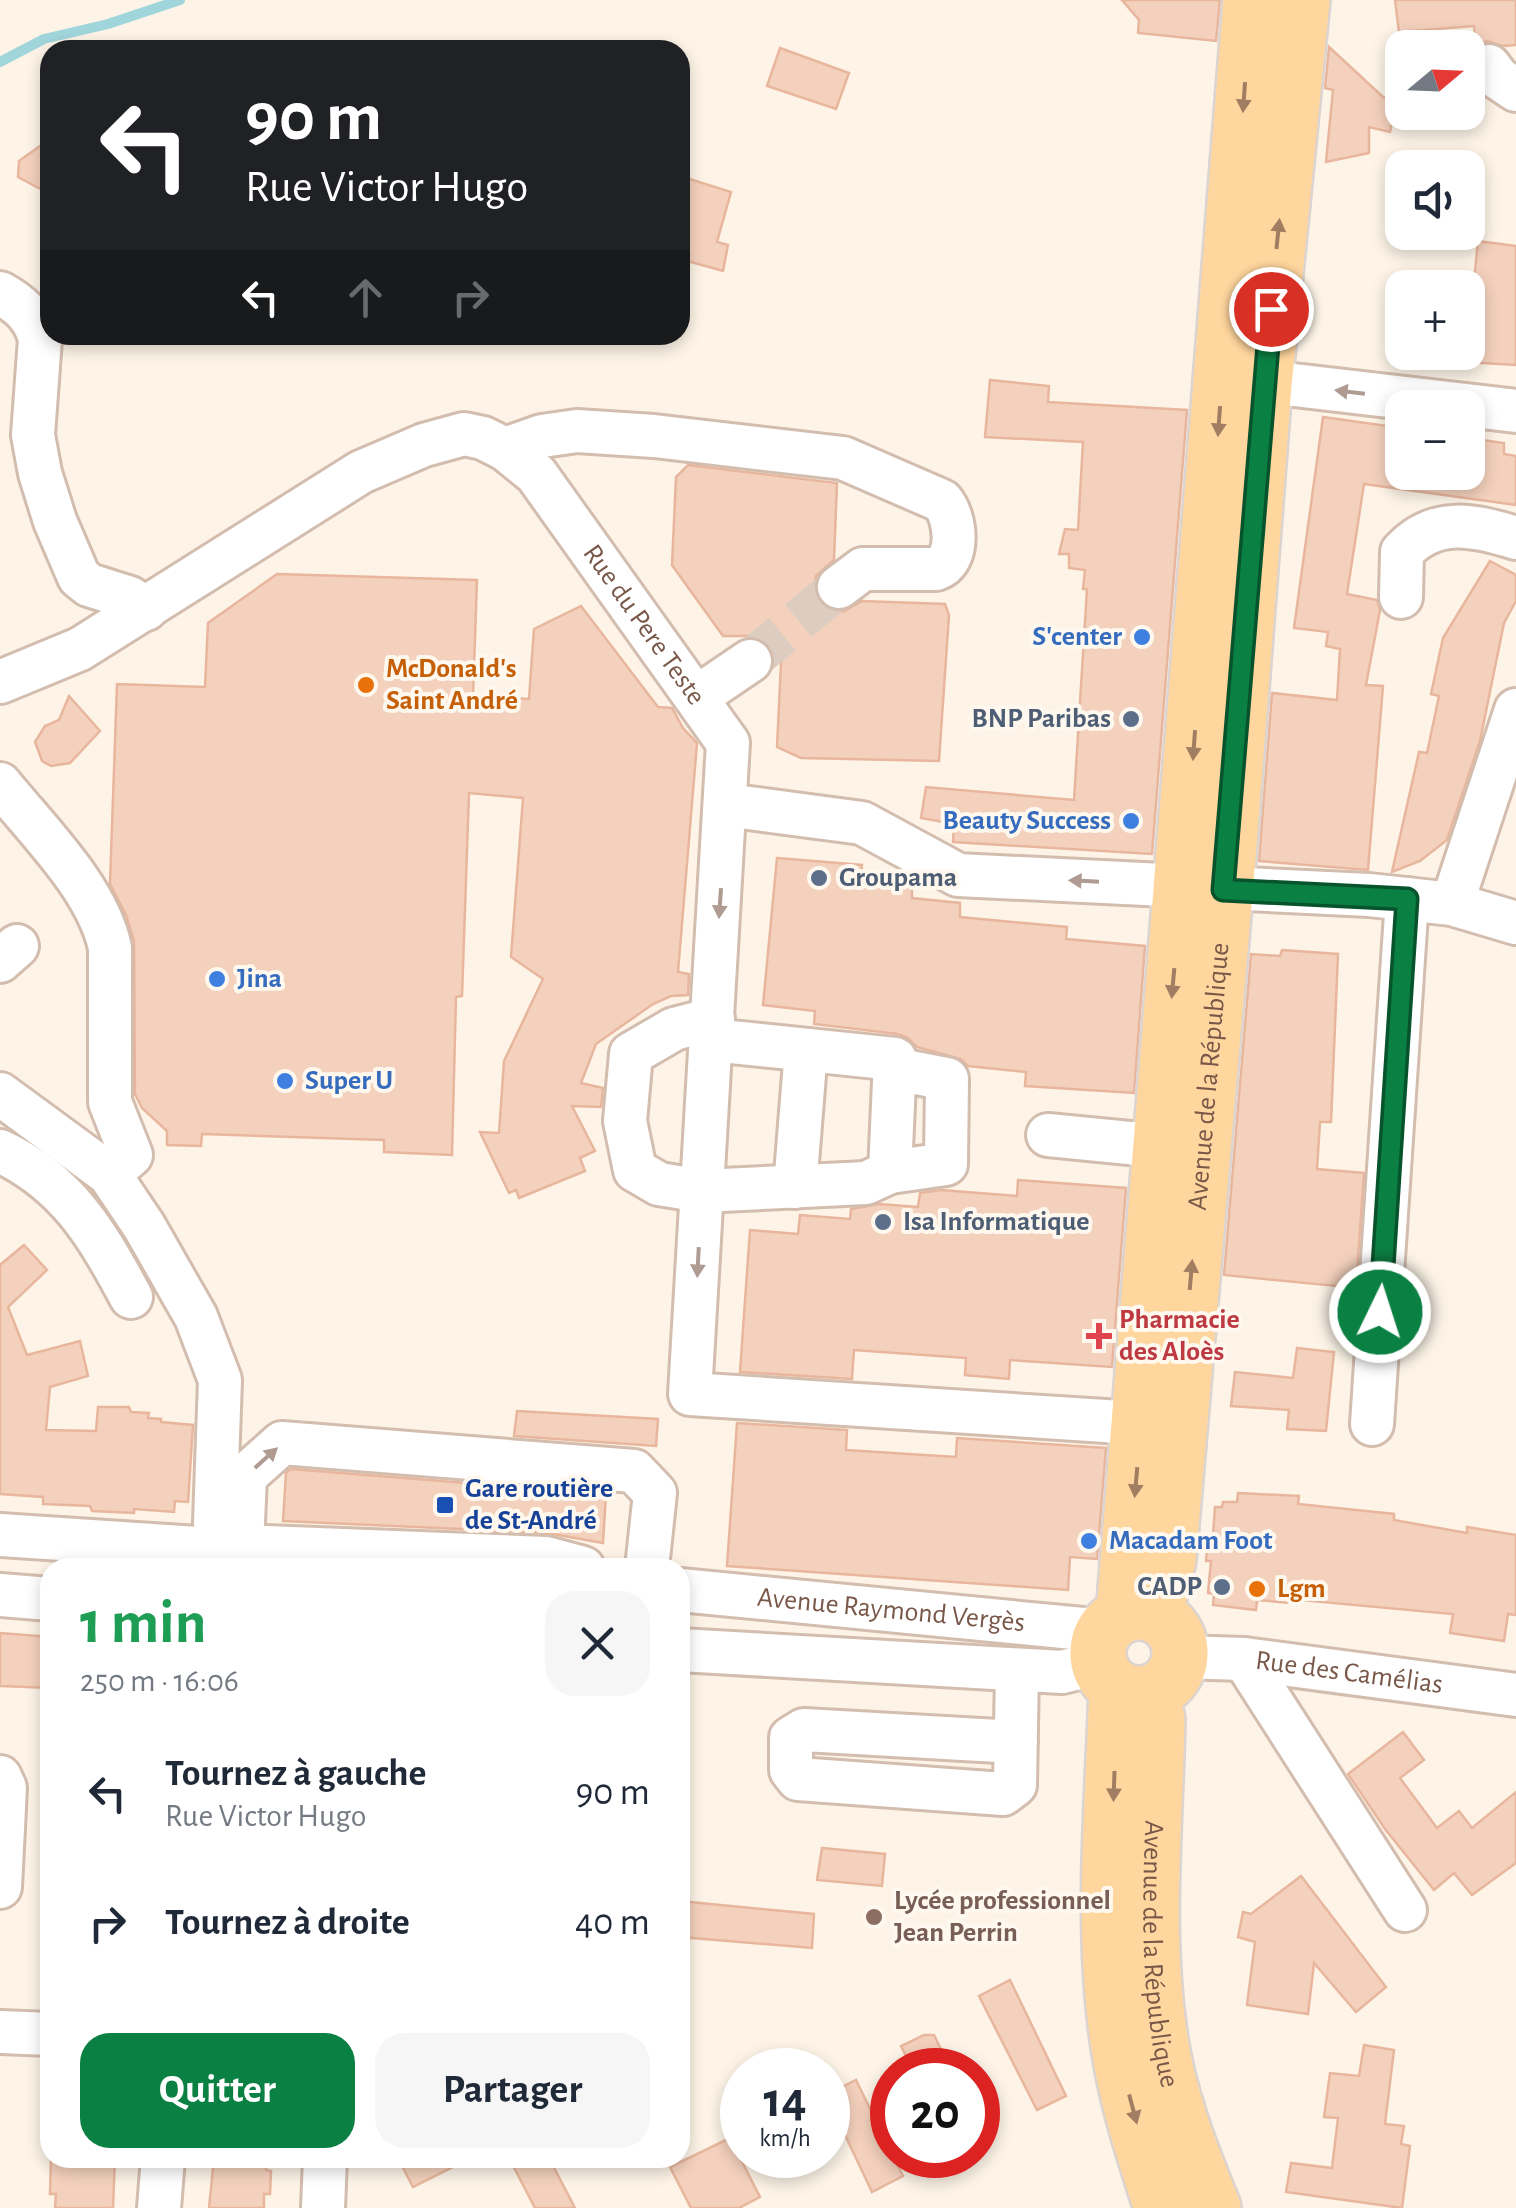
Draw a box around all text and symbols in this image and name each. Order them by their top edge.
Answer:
north arrow [1385,30,1485,130]
map controls [1385,30,1485,490]
icon: left [80,80,210,210]
one-way arrow [1235,82,1251,114]
text: 90 m [245,83,382,153]
button: sound [1385,150,1485,250]
text: Rue Victor Hugo [245,165,528,210]
one-way arrow [1271,218,1287,250]
pin [1229,267,1314,352]
icon: left [233,270,288,325]
icon: ahead [338,270,393,325]
icon: right [443,270,498,325]
button: + [1385,270,1485,370]
icon: arrive [1244,282,1299,337]
one-way arrow [1333,384,1365,400]
button: − [1385,390,1485,490]
one-way arrow [1211,406,1227,438]
street label: Rue du Pere Teste [577,540,710,710]
place label: S'center [1032,623,1122,651]
marker: S'center [1131,626,1153,648]
place label: McDonald's Saint André [386,655,518,715]
marker: McDonald's Saint André [355,674,377,696]
place label: BNP Paribas [972,705,1111,733]
marker: BNP Paribas [1120,708,1142,730]
one-way arrow [1186,730,1202,762]
place label: Beauty Success [943,807,1111,835]
marker: Beauty Success [1120,810,1142,832]
place label: Groupama [839,864,957,892]
marker: Groupama [808,867,830,889]
one-way arrow [1067,873,1099,889]
one-way arrow [712,887,728,919]
street label: Avenue de la République [1184,942,1235,1211]
place label: Jina [237,965,282,993]
marker: Jina [206,968,228,990]
one-way arrow [1165,968,1181,1000]
place label: Super U [305,1067,393,1095]
marker: Super U [274,1070,296,1092]
place label: Isa Informatique [903,1208,1090,1236]
marker: Isa Informatique [872,1211,894,1233]
one-way arrow [690,1246,706,1278]
one-way arrow [1184,1259,1200,1291]
position arrow [1328,1260,1432,1364]
place label: Pharmacie des Aloès [1119,1306,1240,1366]
marker: Pharmacie des Aloès [1088,1325,1110,1347]
one-way arrow [253,1447,277,1470]
one-way arrow [1128,1466,1144,1498]
place label: Gare routière de St-André [465,1475,613,1535]
marker: Gare routière de St-André [434,1494,456,1516]
place label: Macadam Foot [1109,1527,1273,1555]
marker: Macadam Foot [1078,1530,1100,1552]
place label: CADP [1137,1573,1202,1601]
place label: Lgm [1277,1575,1326,1603]
marker: CADP [1211,1576,1233,1598]
marker: Lgm [1246,1578,1268,1600]
street label: Avenue Raymond Vergès [756,1584,1026,1637]
button: close [545,1591,650,1696]
text: 1 min [80,1594,206,1654]
street label: Rue des Camélias [1254,1647,1444,1699]
text: 250 m · 16:06 [80,1665,239,1697]
text: Tournez à gauche [165,1755,427,1793]
icon: left [80,1766,135,1821]
one-way arrow [1106,1771,1122,1803]
text: 90 m [575,1774,650,1812]
text: Rue Victor Hugo [165,1800,367,1832]
street label: Avenue de la République [1137,1820,1183,2091]
place label: Lycée professionnel Jean Perrin [894,1887,1111,1947]
icon: right [80,1896,135,1951]
text: Tournez à droite [165,1904,410,1942]
text: 40 m [575,1904,650,1942]
marker: Lycée professionnel Jean Perrin [863,1906,885,1928]
button: Quitter [80,2033,355,2148]
button: Partager [375,2033,650,2148]
speed limit sign: 20 [870,2048,1000,2178]
text: 14 [763,2076,807,2126]
one-way arrow [1125,2094,1141,2125]
text: km/h [759,2126,811,2151]

